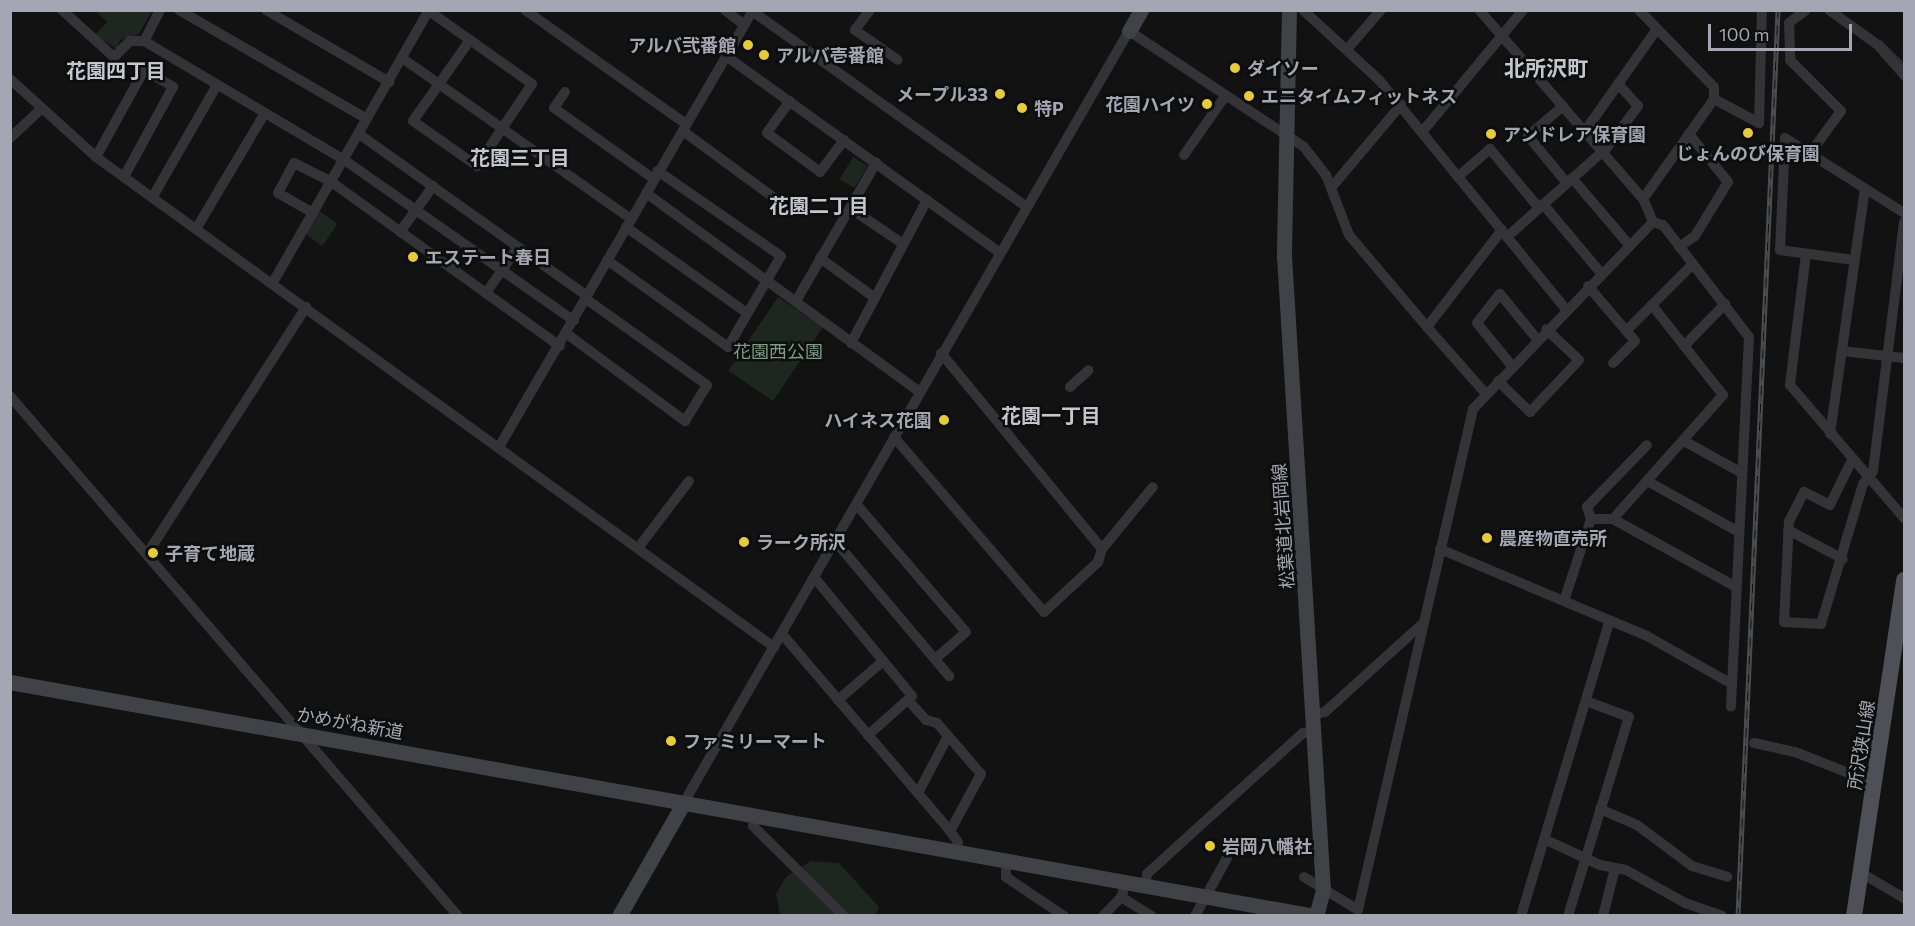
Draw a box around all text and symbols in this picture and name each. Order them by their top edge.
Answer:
scale bar [1711,12,1855,50]
text: 100 m [1719,23,1769,45]
place label: アルバ弐番館 [628,34,736,56]
marker: アルバ弐番館 [741,38,755,52]
place label: アルバ壱番館 [776,44,884,66]
marker: アルバ壱番館 [757,48,771,62]
district label: 北所沢町 [1504,55,1588,81]
place label: ダイソー [1247,57,1319,79]
district label: 花園四丁目 [66,58,166,82]
marker: ダイソー [1228,61,1242,75]
place label: メープル33 [895,83,988,105]
place label: エニタイムフィットネス [1261,85,1459,107]
marker: メープル33 [993,87,1007,101]
marker: エニタイムフィットネス [1242,89,1256,103]
place label: 花園ハイツ [1105,93,1195,115]
place label: 特P [1034,97,1064,119]
marker: 花園ハイツ [1200,97,1214,111]
marker: 特P [1015,101,1029,115]
place label: アンドレア保育園 [1503,123,1647,145]
marker: じょんのび保育園 [1741,126,1755,140]
marker: アンドレア保育園 [1484,127,1498,141]
place label: じょんのび保育園 [1676,142,1820,164]
district label: 花園三丁目 [470,145,570,169]
district label: 花園二丁目 [769,193,869,217]
place label: エステート春日 [425,246,551,268]
marker: エステート春日 [406,250,420,264]
park label: 花園西公園 [733,340,823,362]
district label: 花園一丁目 [1001,403,1101,427]
place label: ハイネス花園 [824,409,932,431]
marker: ハイネス花園 [937,413,951,427]
street label: 松葉道北岩岡線 [1268,462,1298,590]
place label: 農産物直売所 [1499,527,1607,549]
place label: ラーク所沢 [756,531,846,553]
marker: 農産物直売所 [1480,531,1494,545]
marker: ラーク所沢 [737,535,751,549]
place label: 子育て地蔵 [165,542,255,564]
marker: 子育て地蔵 [146,546,160,560]
street label: 所沢狭山線 [1843,699,1879,791]
street label: かめがね新道 [295,703,405,743]
place label: ファミリーマート [683,730,827,752]
marker: ファミリーマート [664,734,678,748]
place label: 岩岡八幡社 [1222,835,1312,857]
marker: 岩岡八幡社 [1203,839,1217,853]

